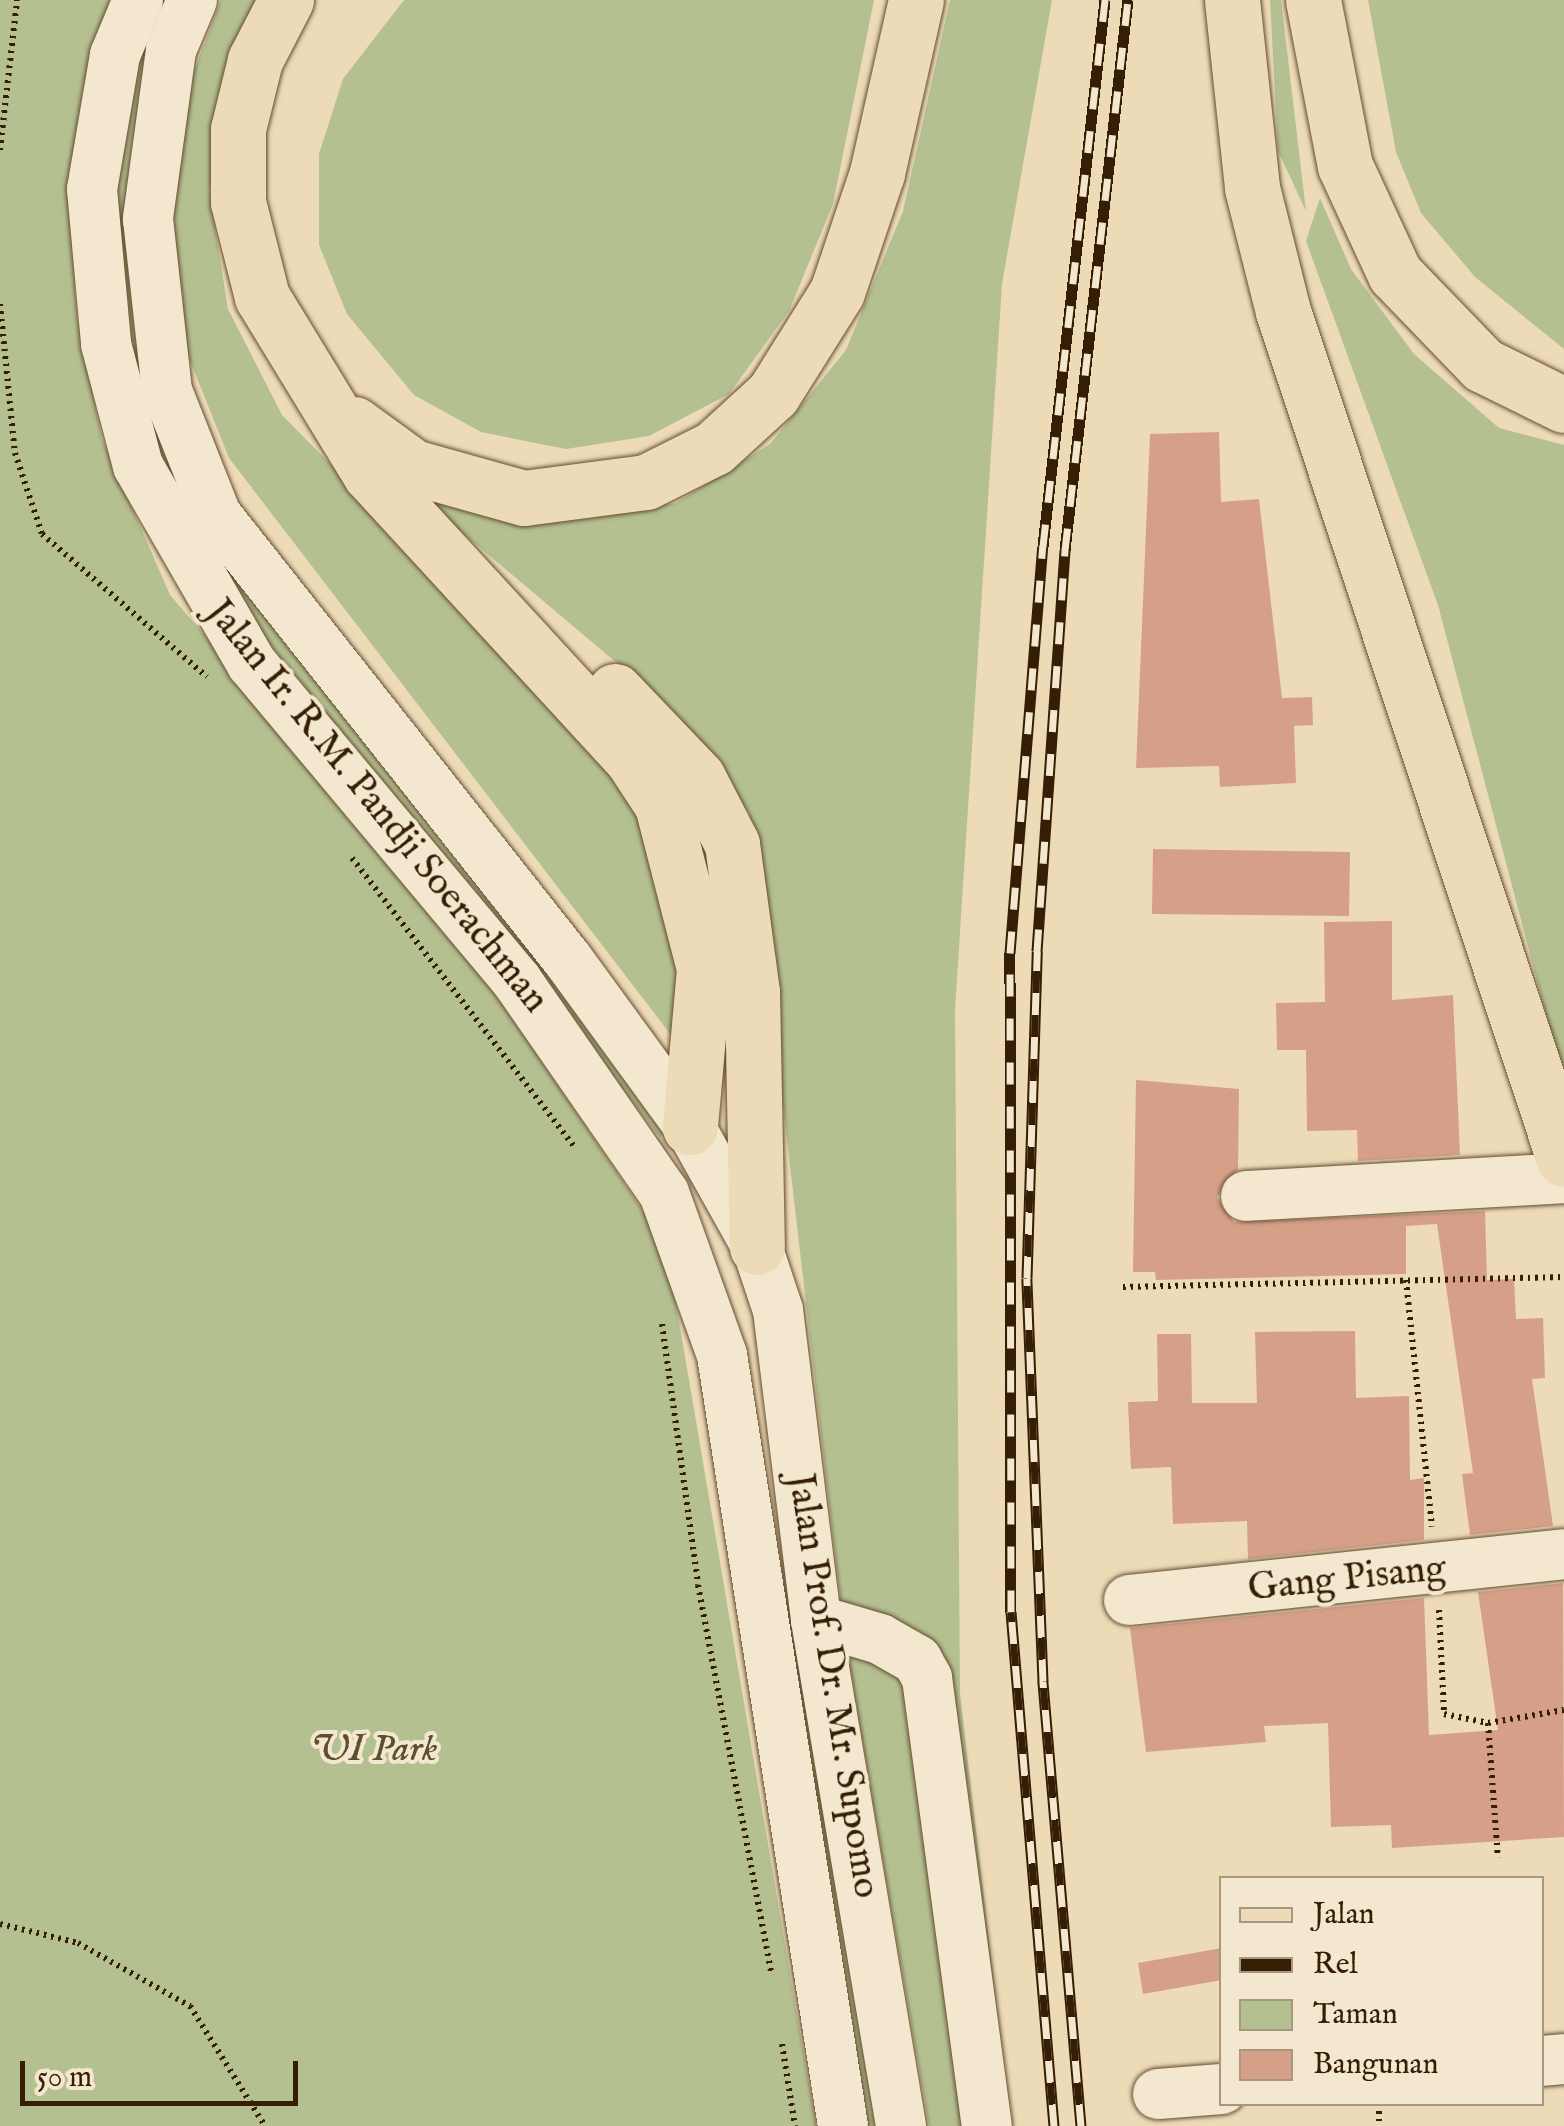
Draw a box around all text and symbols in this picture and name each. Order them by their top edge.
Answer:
street label: Jalan Ir. R.M. Pandji Soerachman [195,591,557,1023]
street label: Jalan Prof. Dr. Mr. Supomo [776,1471,888,1901]
street label: Gang Pisang [1246,1547,1448,1613]
park label: UI Park [311,1728,437,1774]
legend [1219,1876,1544,2106]
text: Jalan [1313,1896,1375,1934]
text: Rel [1313,1946,1358,1984]
text: Taman [1313,1996,1398,2034]
scale bar [25,2041,302,2103]
text: Bangunan [1313,2046,1439,2084]
text: 50 m [37,2059,92,2097]

